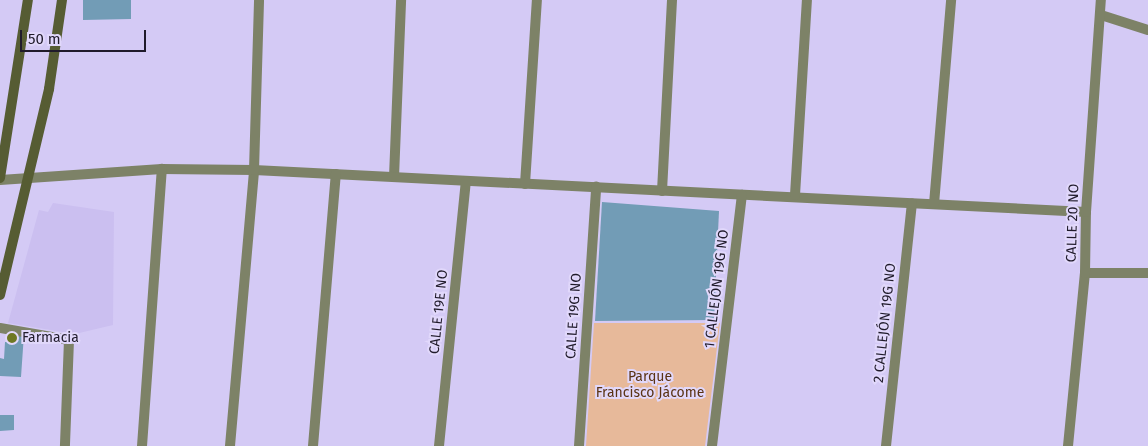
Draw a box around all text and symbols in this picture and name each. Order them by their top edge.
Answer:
scale bar [22,20,149,52]
text: 50 m [28,30,61,48]
street label: CALLE 20 NO [1063,183,1083,263]
street label: 1 CALLEJÓN 19G NO [701,229,733,349]
street label: 2 CALLEJÓN 19G NO [870,262,900,384]
street label: CALLE 19E NO [426,269,452,355]
street label: CALLE 19G NO [563,272,585,360]
place label: Farmacia [22,330,79,346]
marker: Farmacia [6,332,18,344]
park label: Parque Francisco Jácome [596,369,704,402]

